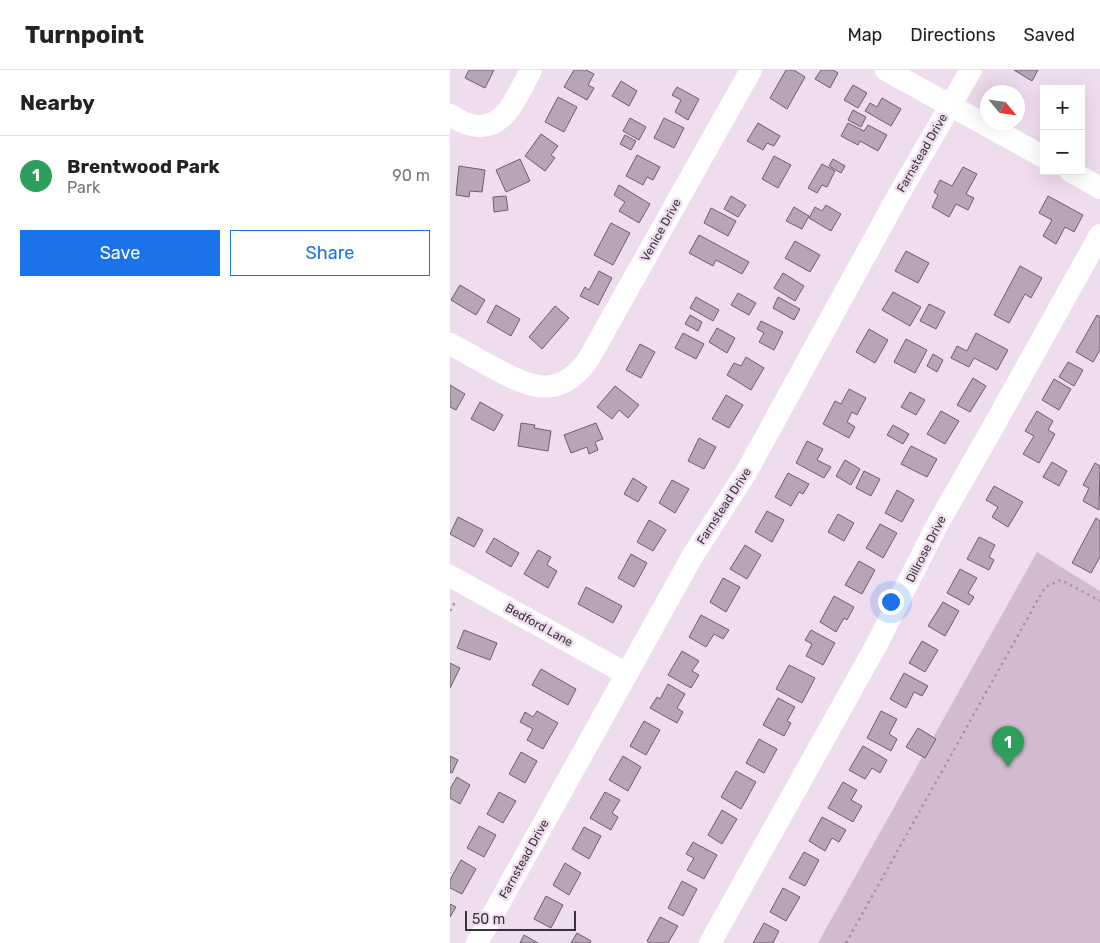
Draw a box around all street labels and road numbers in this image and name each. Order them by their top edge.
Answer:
street label: Farnstead Drive [894,111,950,195]
street label: Venice Drive [638,196,684,264]
street label: Farnstead Drive [694,465,754,547]
street label: Dillrose Drive [903,513,949,585]
street label: Bedford Lane [503,601,576,649]
street label: Farnstead Drive [496,817,552,901]

